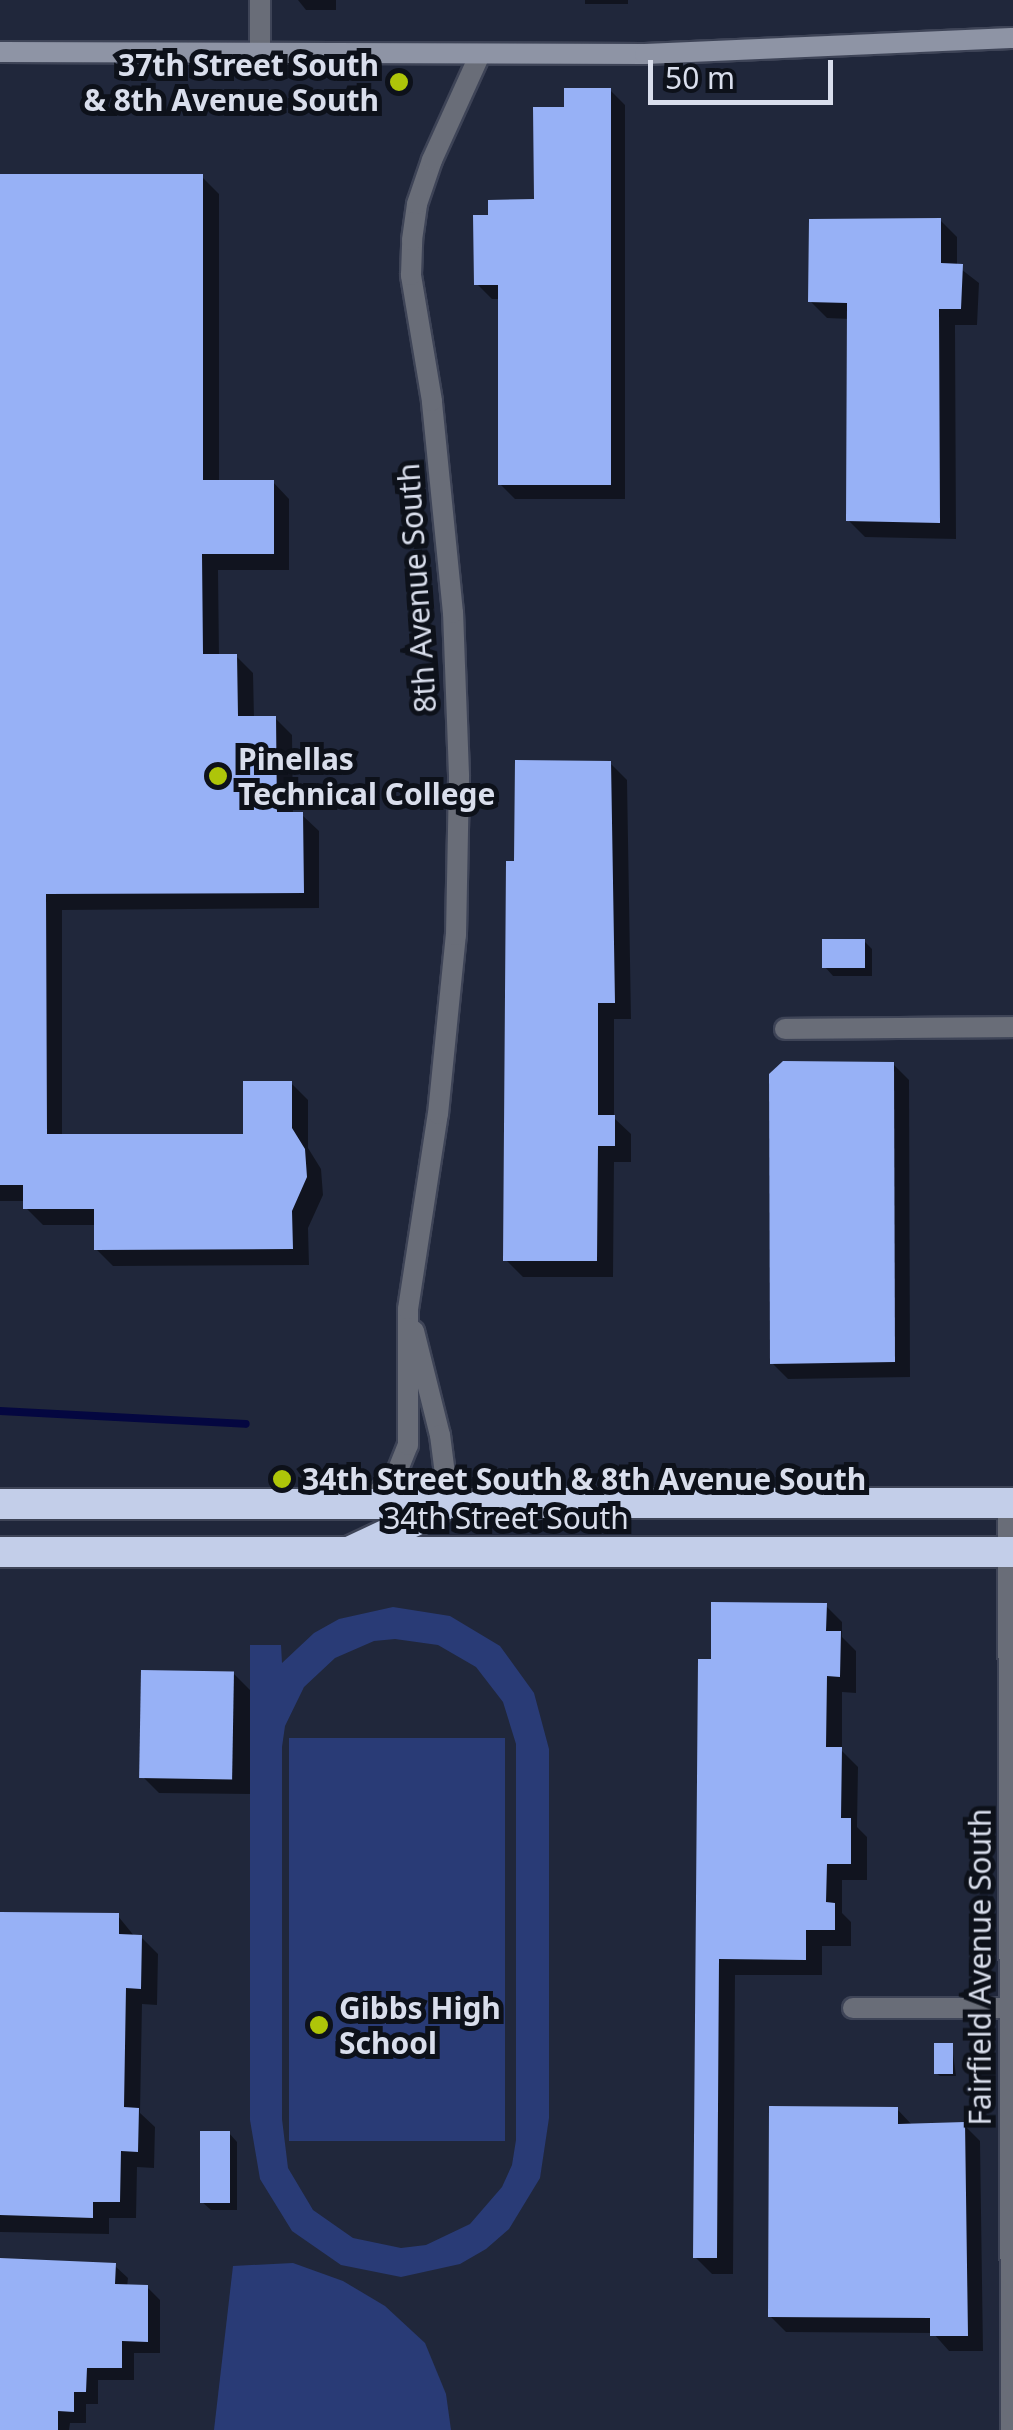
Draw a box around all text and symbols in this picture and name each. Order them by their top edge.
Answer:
scale bar [653,40,838,102]
place label: 37th Street South & 8th Avenue South [83,47,379,118]
text: 50 m [665,57,735,98]
marker: 37th Street South & 8th Avenue South [388,71,410,93]
street label: 8th Avenue South [390,462,444,714]
place label: Pinellas Technical College [238,741,495,812]
marker: Pinellas Technical College [207,765,229,787]
place label: 34th Street South & 8th Avenue South [302,1461,866,1497]
marker: 34th Street South & 8th Avenue South [271,1468,293,1490]
street label: 34th Street South [383,1500,629,1536]
street label: Fairfield Avenue South [962,1808,998,2126]
place label: Gibbs High School [339,1990,501,2060]
marker: Gibbs High School [308,2014,330,2036]

